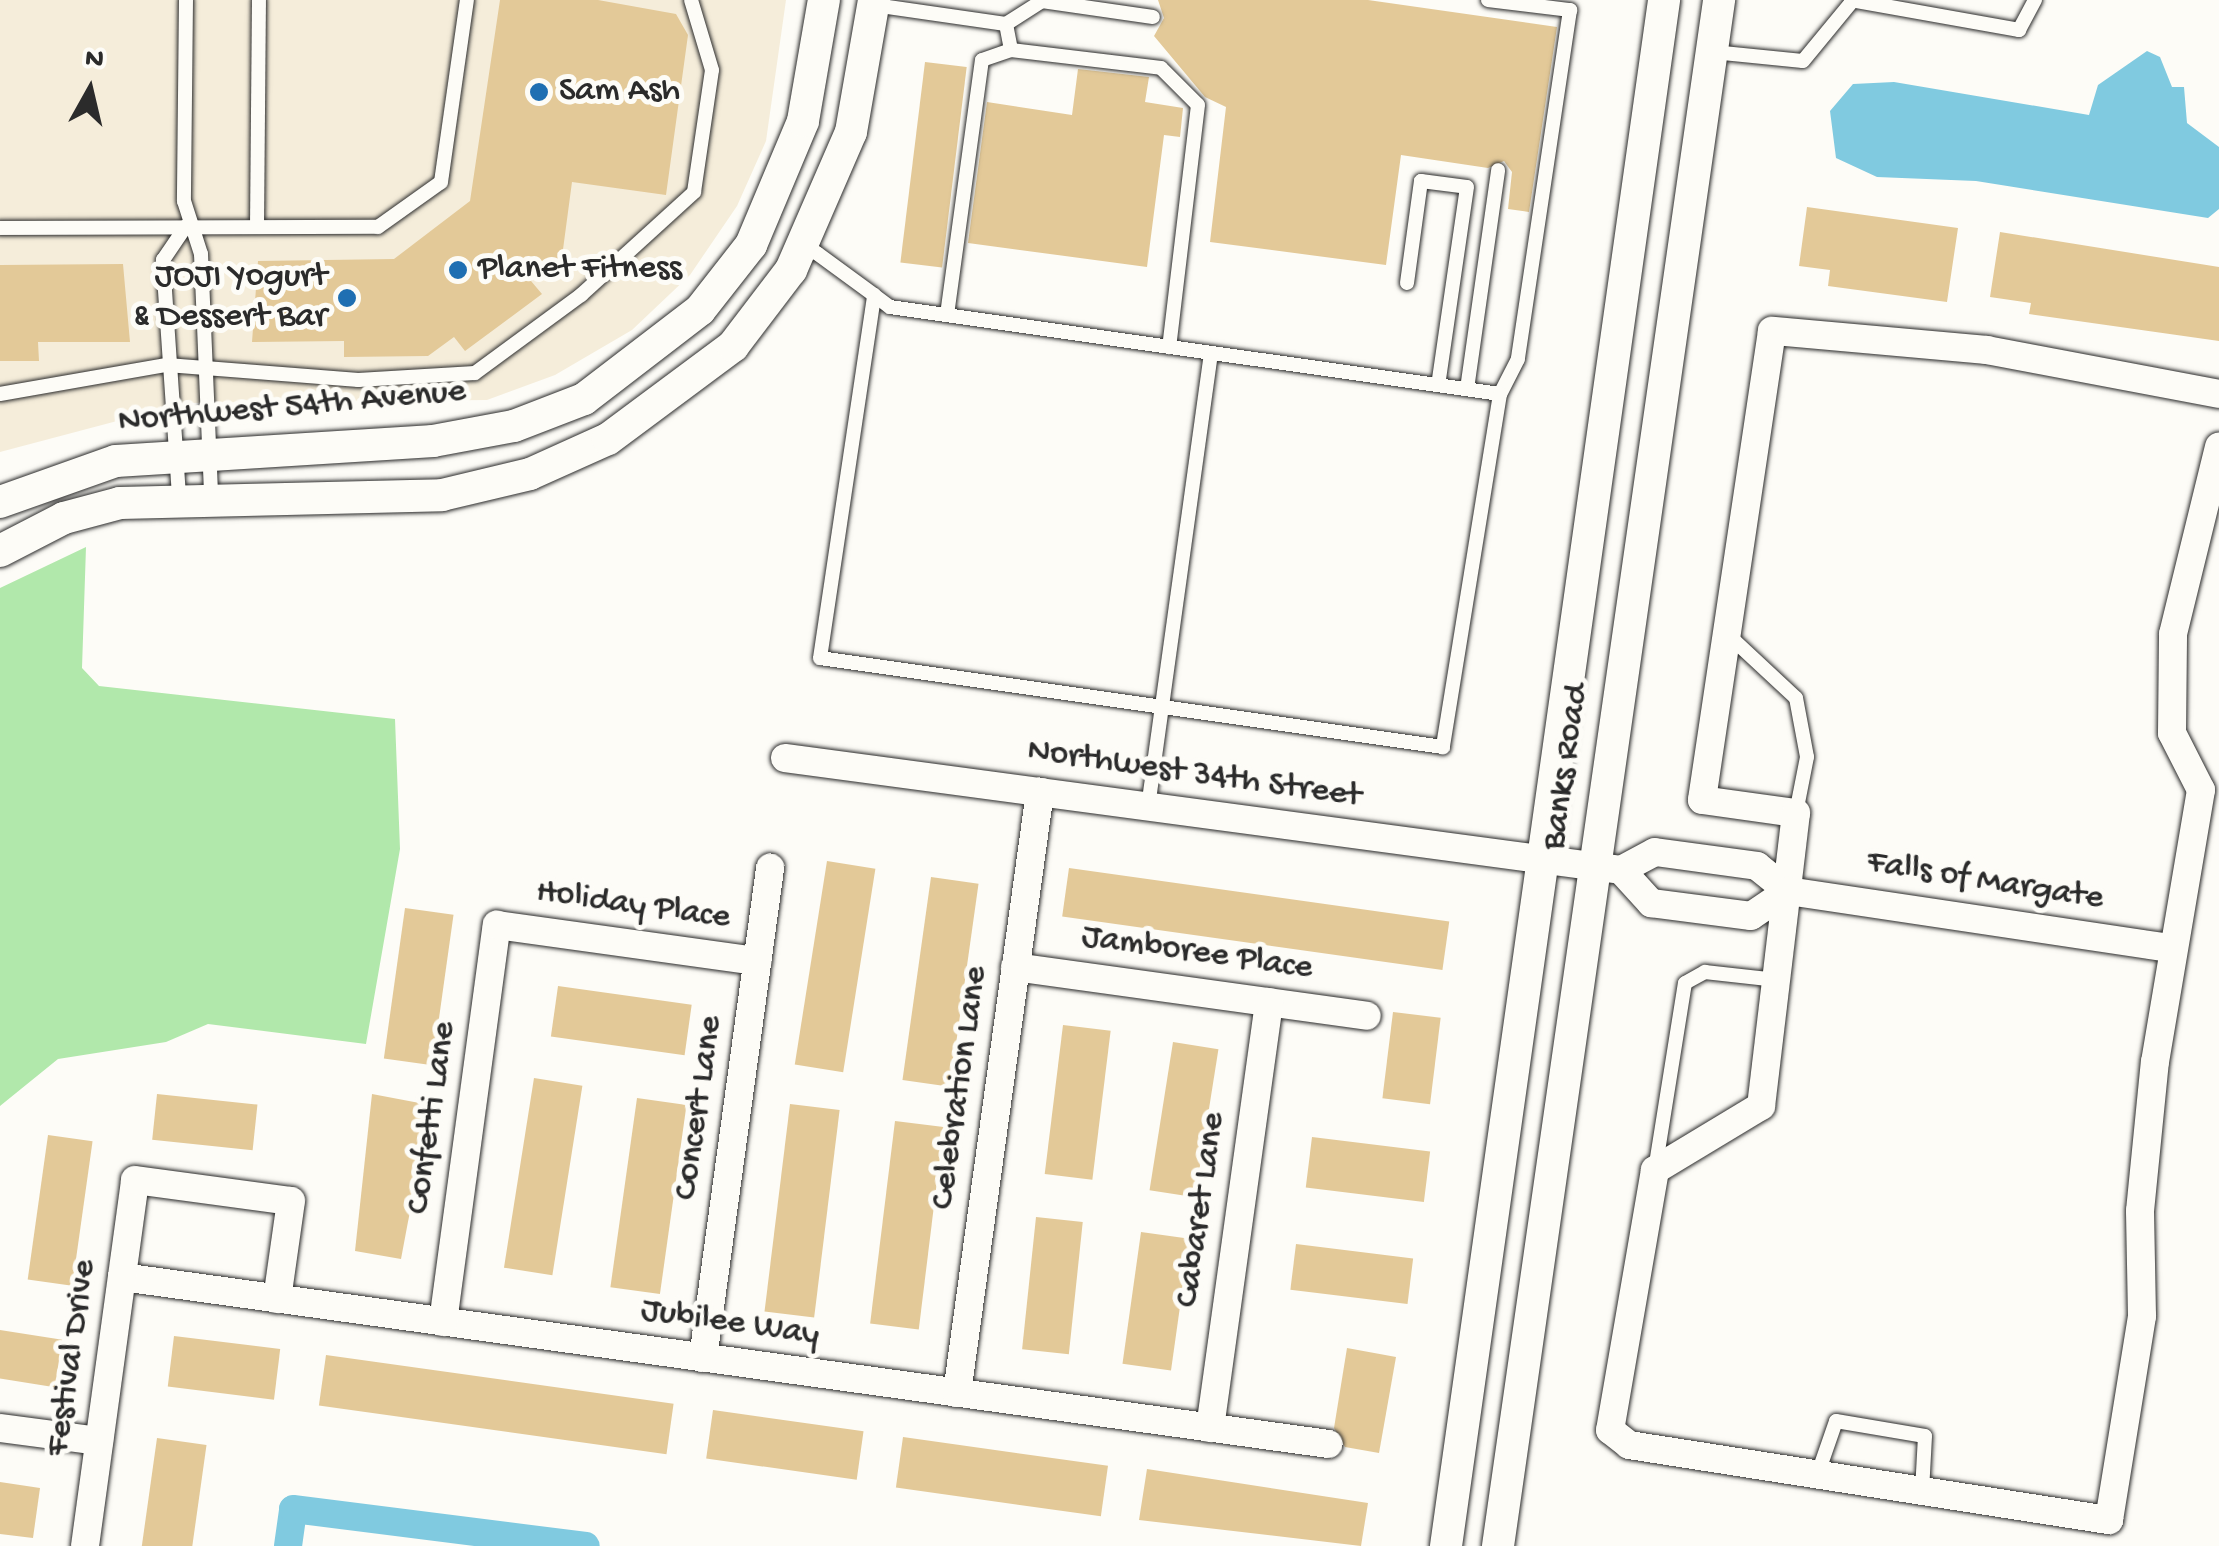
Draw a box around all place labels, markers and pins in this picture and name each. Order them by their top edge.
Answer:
place label: Sam Ash [559,71,680,113]
marker: Sam Ash [528,81,550,103]
place label: Planet Fitness [478,249,682,291]
place label: JOJI Yogurt & Dessert Bar [133,257,327,339]
marker: Planet Fitness [447,259,469,281]
marker: JOJI Yogurt & Dessert Bar [336,287,358,309]

